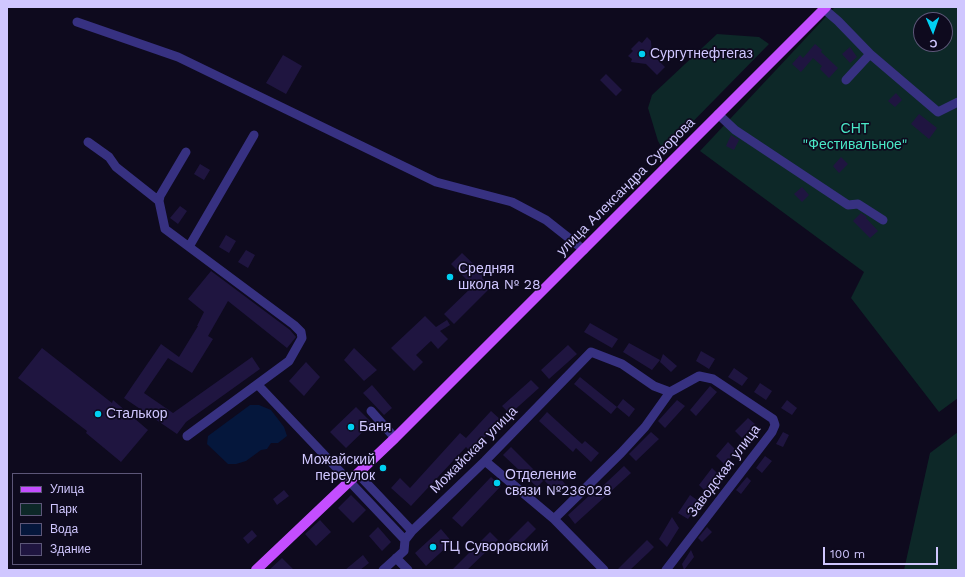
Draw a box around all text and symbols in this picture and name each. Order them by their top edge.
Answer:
north arrow [913,12,953,52]
text: С [929,37,938,50]
place label: Сургутнефтегаз [650,46,753,62]
marker: Сургутнефтегаз [637,49,647,59]
street label: улица Александра Суворова [553,114,699,260]
park label: СНТ "Фестивальное" [803,121,907,154]
place label: Средняя школа № 28 [458,261,541,294]
marker: Средняя школа № 28 [445,272,455,282]
street label: Можайская улица [427,403,521,497]
place label: Сталькор [106,406,167,422]
marker: Сталькор [93,409,103,419]
place label: Баня [359,419,391,435]
marker: Баня [346,422,356,432]
street label: Заводская улица [684,422,764,520]
place label: Можайский переулок [302,452,375,484]
marker: Можайский переулок [378,463,388,473]
place label: Отделение связи №236028 [505,467,612,500]
legend [12,473,142,565]
marker: Отделение связи №236028 [492,478,502,488]
text: Улица [50,482,84,496]
text: Парк [50,502,77,516]
text: Вода [50,522,78,536]
place label: ТЦ Суворовский [441,539,548,555]
scale bar [825,539,940,565]
text: Здание [50,542,91,556]
marker: ТЦ Суворовский [428,542,438,552]
text: 100 m [830,547,865,561]

